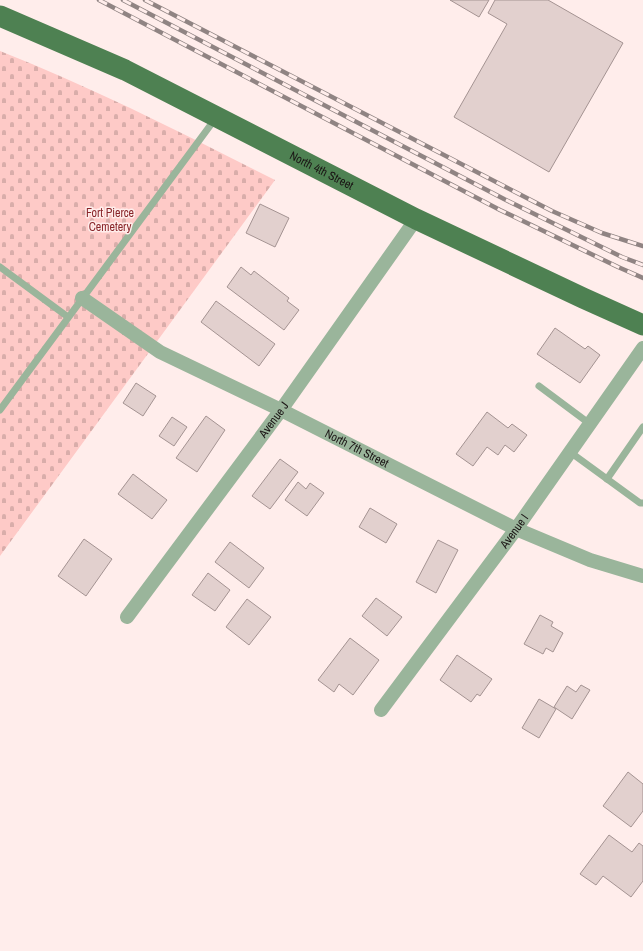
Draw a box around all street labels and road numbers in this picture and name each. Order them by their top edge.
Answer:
street label: North 4th Street [287,148,356,194]
street label: Avenue J [255,398,292,442]
street label: North 7th Street [322,426,392,471]
street label: Avenue I [496,511,532,552]

